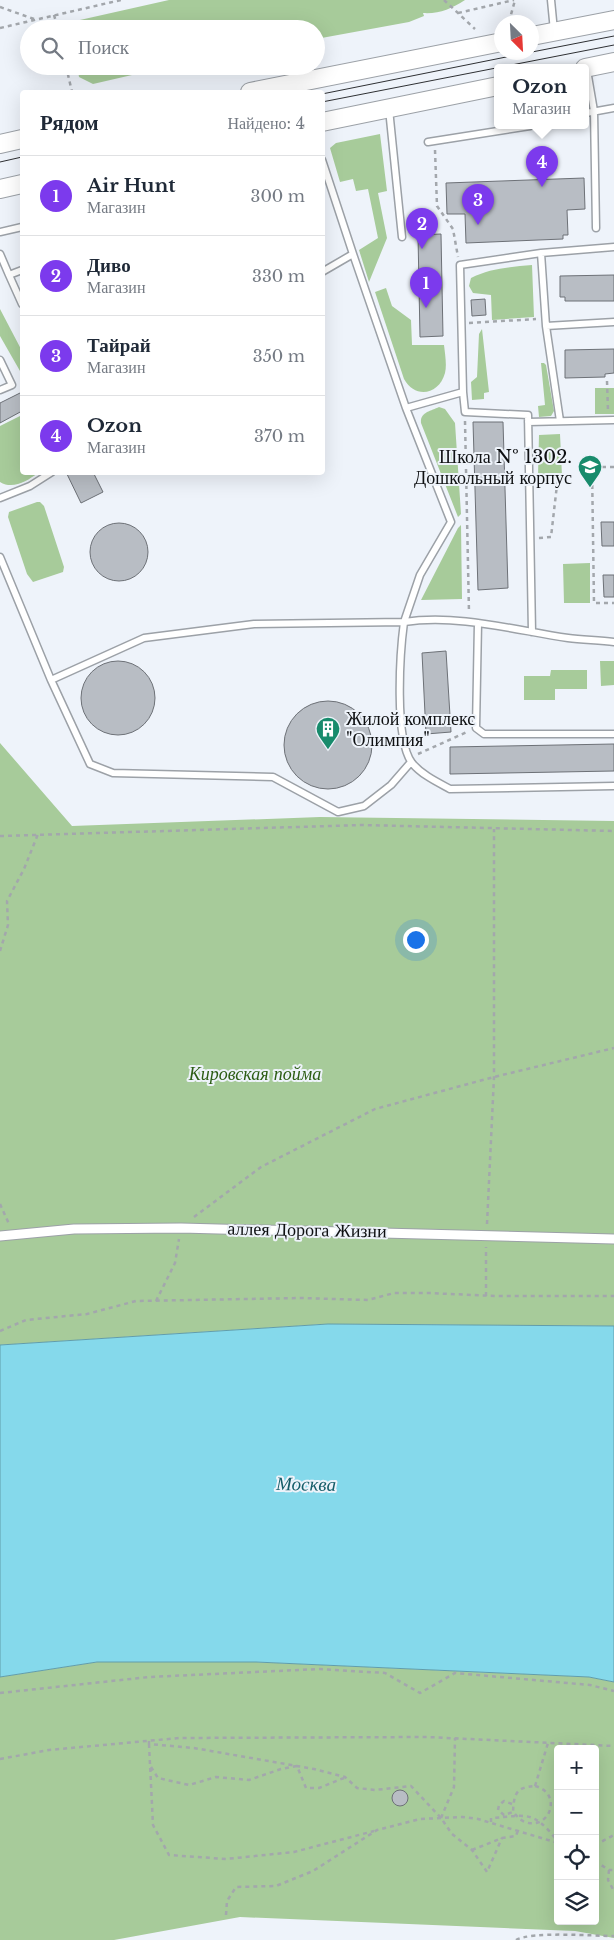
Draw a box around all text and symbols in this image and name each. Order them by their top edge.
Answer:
north arrow [494,15,539,60]
search box [20,20,325,75]
icon: search [38,34,66,62]
text: Поиск [78,36,129,59]
popup [494,64,589,129]
text: Ozon [512,75,567,98]
text: Магазин [512,98,571,118]
text: Рядом [40,110,99,136]
text: Найдено: 4 [227,113,305,133]
pin: 4 [526,146,558,187]
text: Air Hunt [87,174,176,197]
pin: 3 [462,184,494,225]
text: 1 [53,186,59,206]
text: 300 m [251,186,305,206]
text: Магазин [87,197,145,217]
pin: 2 [406,208,438,249]
text: Диво [87,254,131,277]
text: 2 [51,266,61,286]
text: 330 m [252,266,305,286]
pin: 1 [410,267,442,308]
text: Магазин [87,277,145,297]
text: Тайрай [87,334,151,357]
text: 3 [51,346,61,366]
text: 350 m [253,346,305,366]
text: Магазин [87,357,145,377]
text: Ozon [87,414,142,437]
text: 4 [51,426,61,446]
text: 370 m [254,426,305,446]
text: Магазин [87,437,145,457]
place label: Школа № 1302. Дошкольный корпус [414,446,572,489]
school or university icon: Школа № 1302. Дошкольный корпус [577,454,603,488]
place label: Жилой комплекс "Олимпия" [346,708,475,751]
building icon: Жилой комплекс "Олимпия" [315,716,341,750]
your location [403,927,429,953]
park label: Кировская пойма [188,1063,321,1085]
street label: аллея Дорога Жизни [227,1218,387,1242]
water label: Москва [275,1472,336,1496]
map controls [554,1745,599,1925]
button: + [554,1745,599,1790]
button: − [554,1790,599,1835]
button: locate [554,1835,599,1880]
button: layers [554,1880,599,1925]

